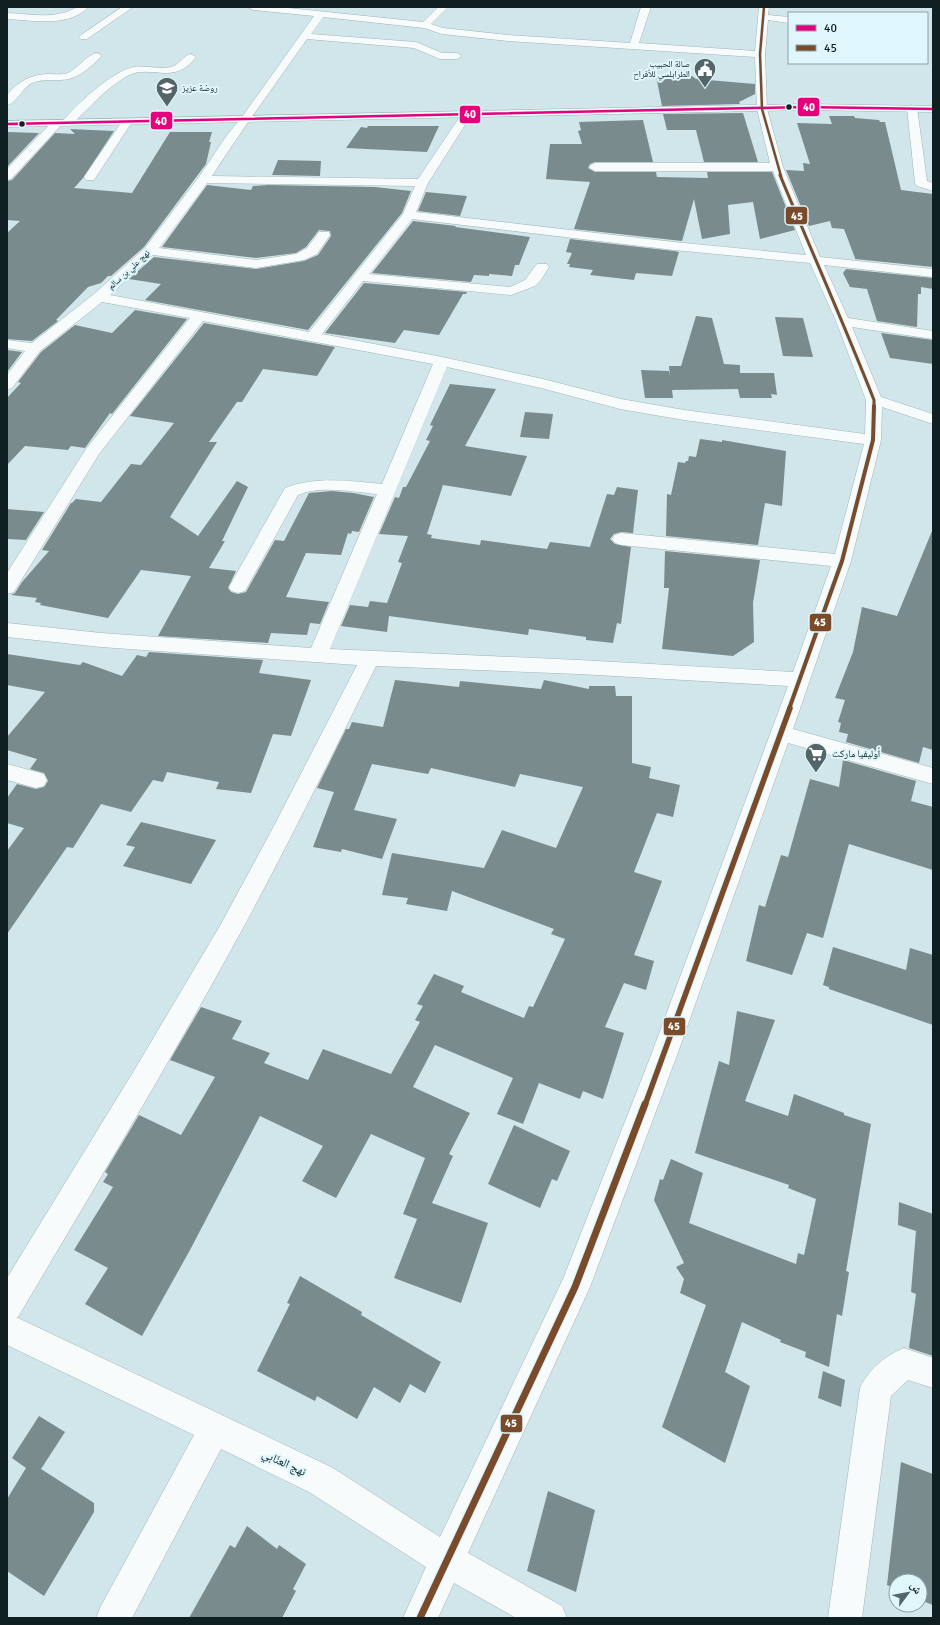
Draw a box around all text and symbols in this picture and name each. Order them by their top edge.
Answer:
legend [788,12,928,64]
text: 40 [824,21,837,36]
text: 45 [824,41,837,56]
public building icon: صالة الحبيب الطرابلسي للأفراح [692,56,718,89]
place label: صالة الحبيب الطرابلسي للأفراح [633,59,690,81]
school or university icon: روضة عزيز [154,75,180,108]
place label: روضة عزيز [181,83,218,94]
line badge: 40 [797,97,820,117]
text: 40 [803,101,815,114]
unlabelled marker [784,102,794,112]
line badge: 40 [459,105,481,124]
text: 40 [464,108,476,121]
line badge: 40 [150,111,173,130]
text: 40 [155,115,167,128]
unlabelled marker [17,119,27,129]
line badge: 45 [785,206,808,225]
text: 45 [791,210,803,223]
street label: نهج علي بن سالم [106,247,154,293]
line badge: 45 [809,613,832,632]
text: 45 [814,616,826,629]
supermarket icon: أوليفيا ماركت [803,741,829,774]
place label: أوليفيا ماركت [832,747,880,760]
line badge: 45 [663,1017,686,1036]
text: 45 [668,1020,680,1033]
line badge: 45 [500,1414,523,1433]
text: 45 [505,1417,517,1430]
street label: نهج العنّابي [259,1446,308,1482]
north arrow [888,1573,928,1613]
text: ش [907,1580,925,1597]

